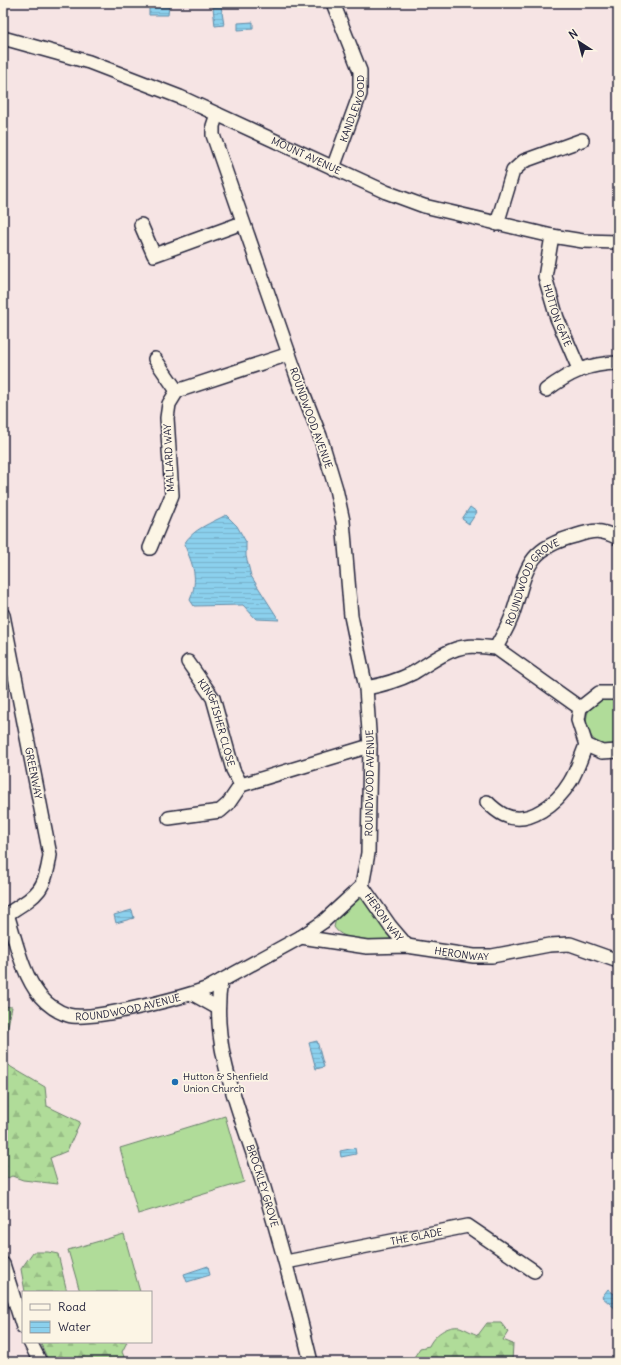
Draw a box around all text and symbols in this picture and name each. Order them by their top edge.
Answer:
north arrow [559,22,599,62]
text: N [566,26,580,42]
street label: KANDLEWOOD [337,75,367,144]
street label: MOUNT AVENUE [270,134,343,177]
street label: HUTTON GATE [541,282,575,349]
street label: ROUNDWOOD AVENUE [287,366,335,470]
street label: MALLARD WAY [161,423,177,492]
street label: ROUNDWOOD GROVE [502,535,561,628]
street label: KINGFISHER CLOSE [195,676,238,768]
street label: ROUNDWOOD AVENUE [362,729,377,837]
street label: GREENWAY [23,746,45,801]
street label: HERON WAY [362,890,407,944]
street label: HERONWAY [434,944,489,963]
street label: ROUNDWOOD AVENUE [75,990,182,1023]
place label: Hutton & Shenfield Union Church [183,1070,268,1095]
marker: Hutton & Shenfield Union Church [170,1077,180,1087]
street label: BROCKLEY GROVE [244,1142,282,1229]
street label: THE GLADE [389,1225,444,1248]
legend [22,1291,152,1343]
text: Road [58,1299,86,1314]
text: Water [58,1319,91,1334]

